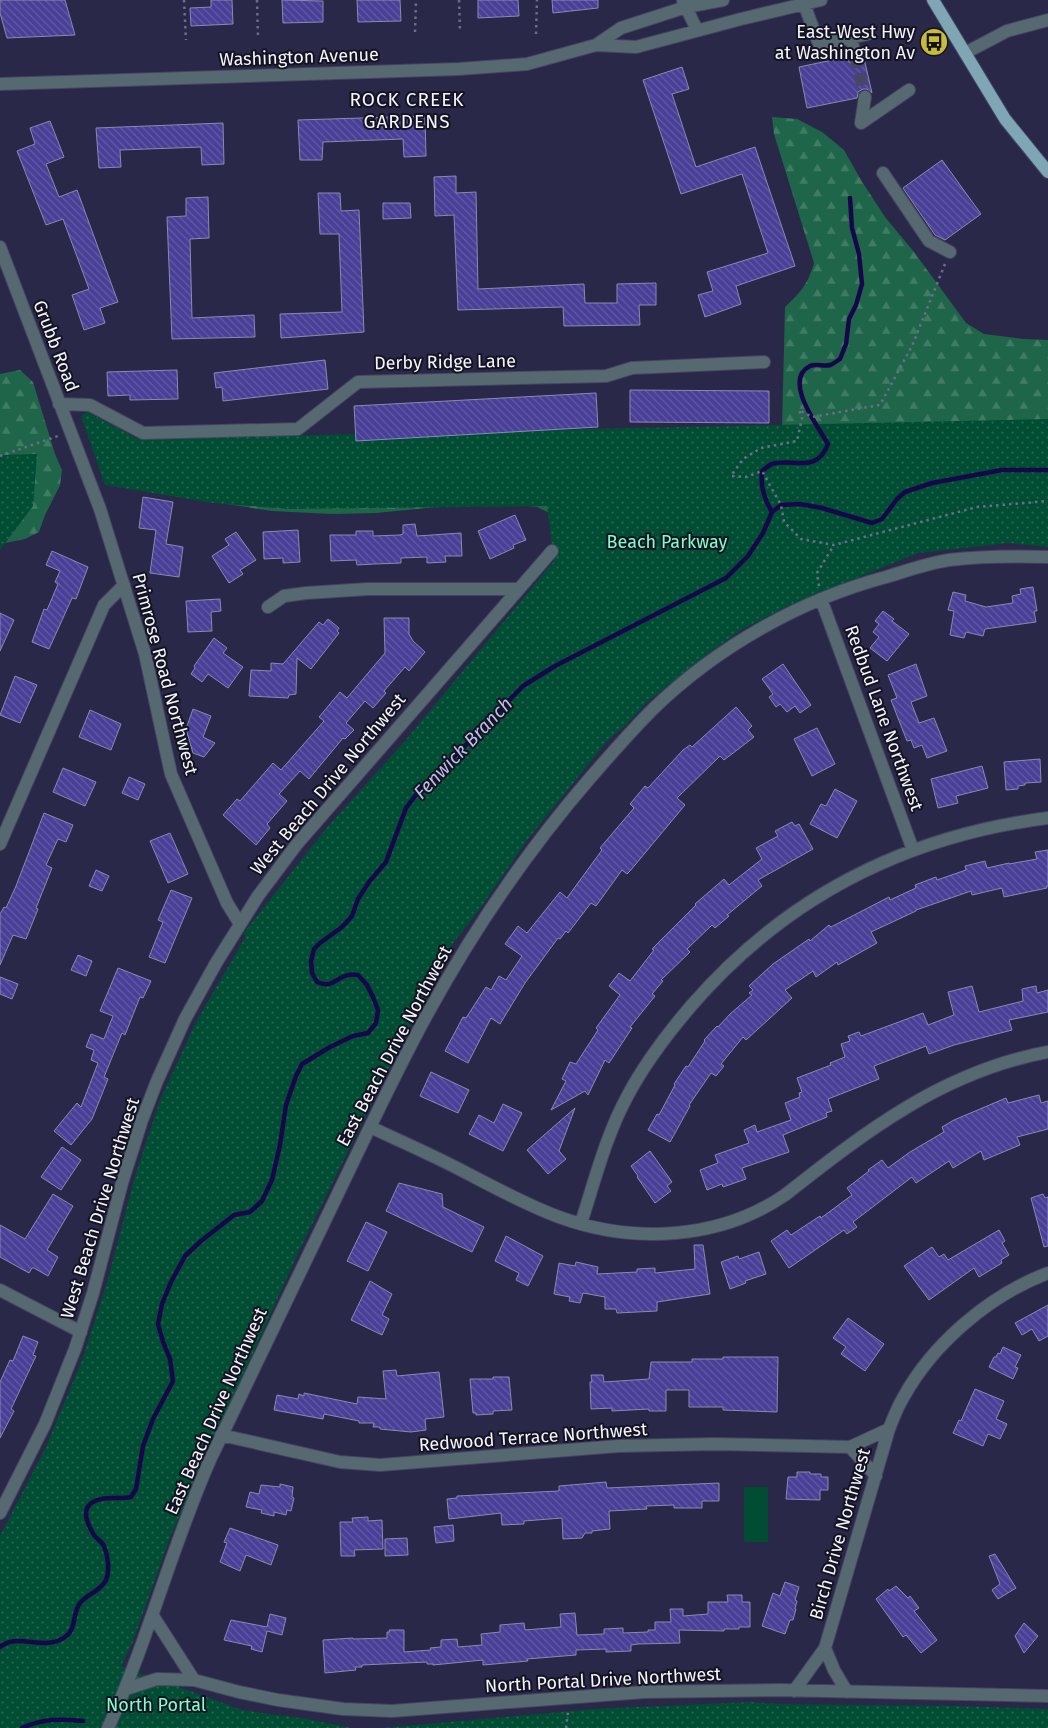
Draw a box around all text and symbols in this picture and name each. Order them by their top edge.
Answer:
place label: East-West Hwy at Washington Av [775,21,915,64]
bus stop icon: East-West Hwy at Washington Av [919,27,949,57]
street label: Washington Avenue [219,43,379,71]
district label: ROCK CREEK GARDENS [350,88,465,133]
street label: Grubb Road [28,297,84,395]
street label: Derby Ridge Lane [374,350,516,374]
park label: Beach Parkway [607,531,728,553]
street label: Primrose Road Northwest [127,571,203,778]
street label: Redbud Lane Northwest [840,622,928,814]
street label: West Beach Drive Northwest [246,689,411,879]
water label: Fenwick Branch [409,692,517,804]
street label: East Beach Drive Northwest [332,941,457,1150]
street label: West Beach Drive Northwest [56,1094,144,1321]
street label: East Beach Drive Northwest [160,1304,272,1518]
street label: Redwood Terrace Northwest [418,1418,649,1456]
street label: Birch Drive Northwest [805,1445,875,1622]
street label: North Portal Drive Northwest [484,1663,722,1697]
park label: North Portal [106,1694,206,1716]

